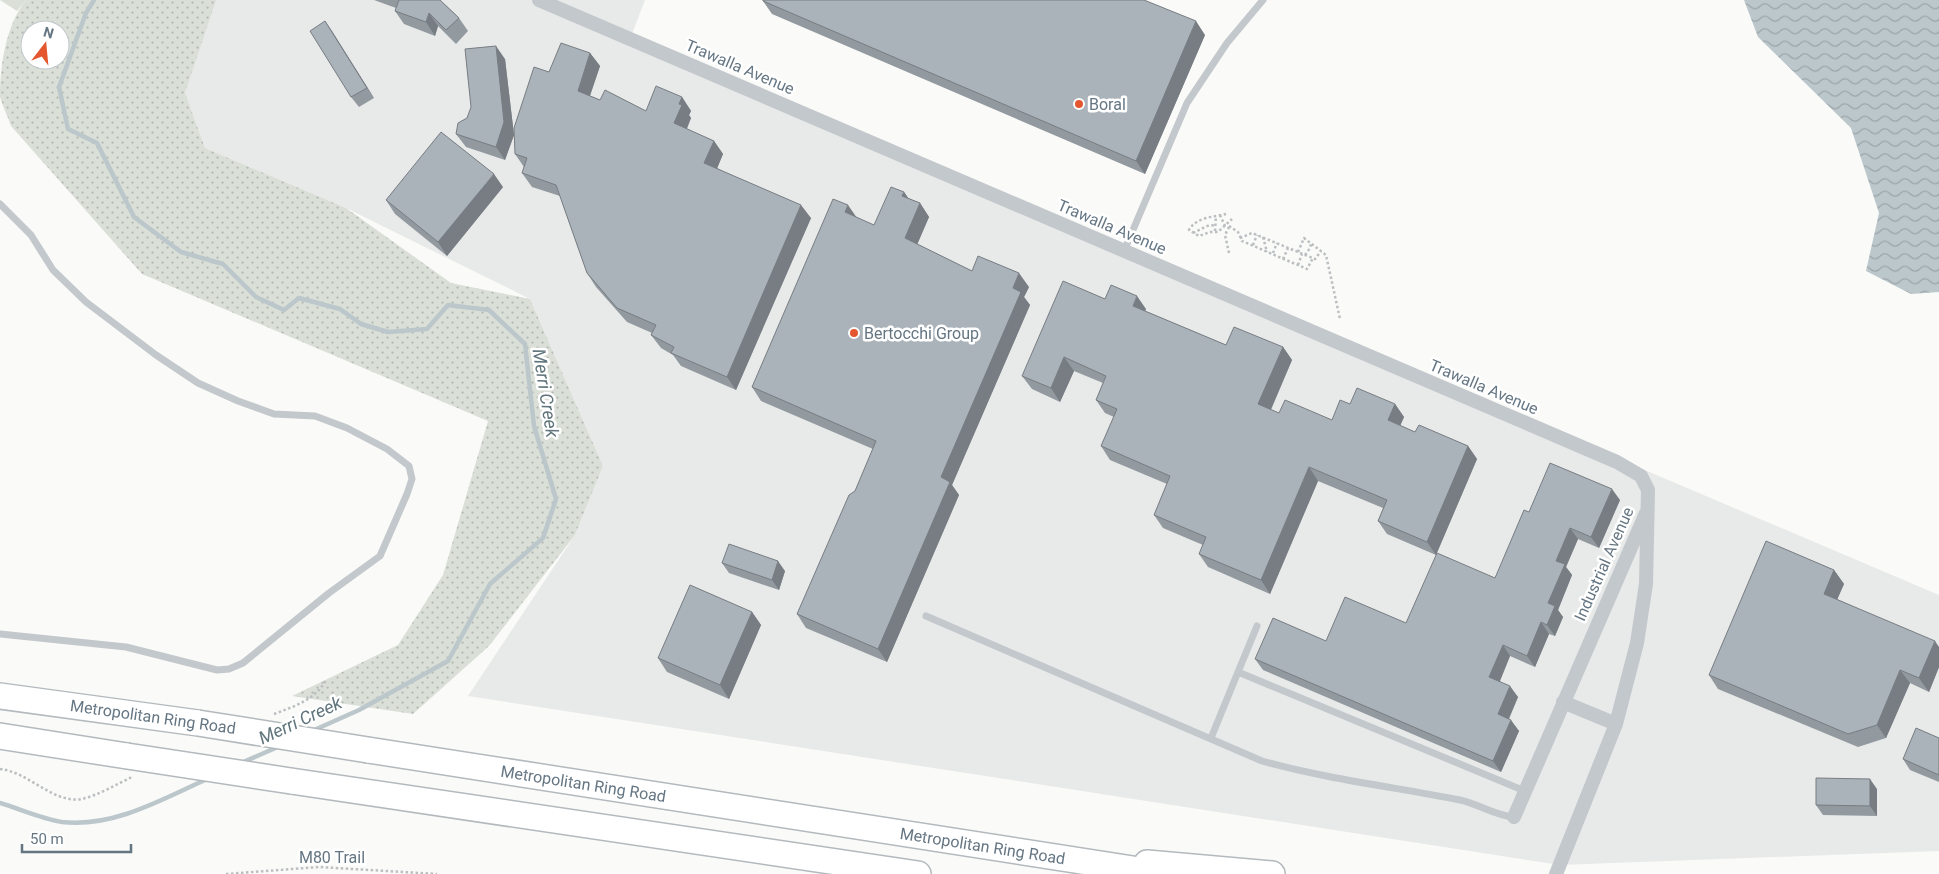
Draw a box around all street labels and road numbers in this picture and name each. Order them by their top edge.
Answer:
street label: Trawalla Avenue [683,36,797,98]
street label: Trawalla Avenue [1055,196,1169,258]
street label: Trawalla Avenue [1427,356,1541,418]
street label: Industrial Avenue [1570,504,1638,624]
street label: Metropolitan Ring Road [69,696,237,738]
street label: Metropolitan Ring Road [499,761,667,806]
street label: Metropolitan Ring Road [899,823,1067,868]
street label: M80 Trail [299,848,365,867]

